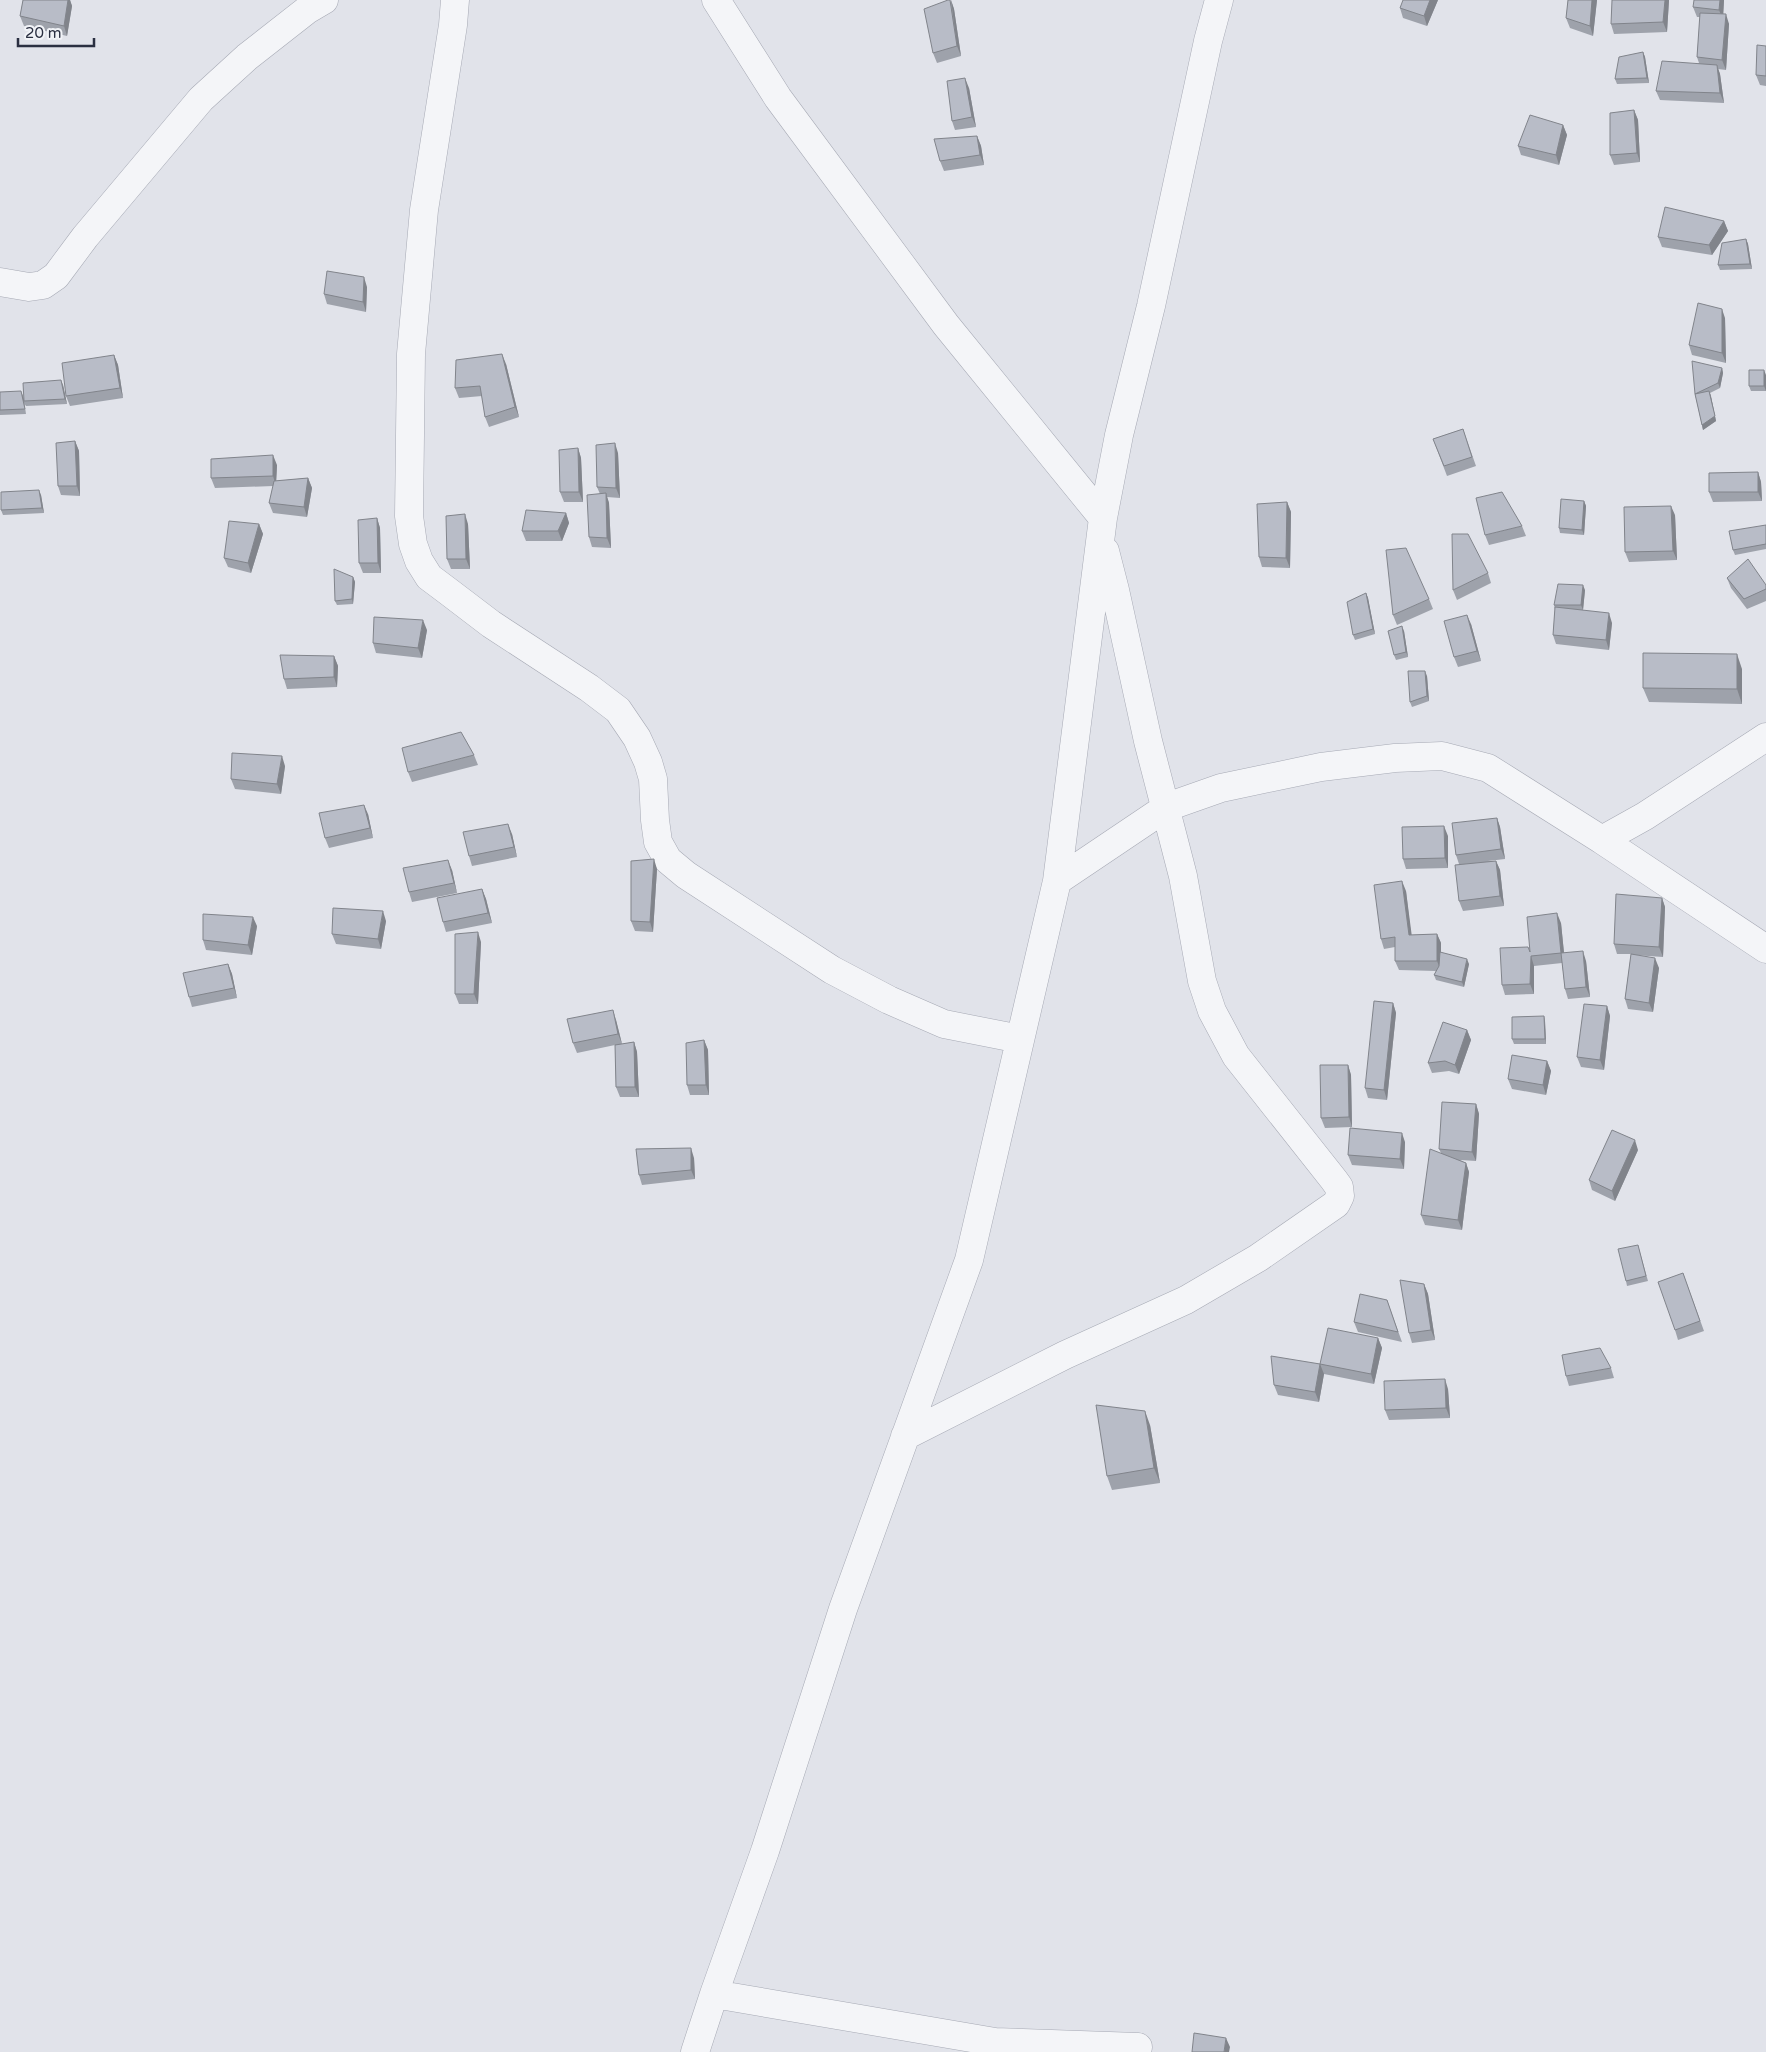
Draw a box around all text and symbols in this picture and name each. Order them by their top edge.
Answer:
scale bar [18,15,94,47]
text: 20 m [25,24,62,42]

